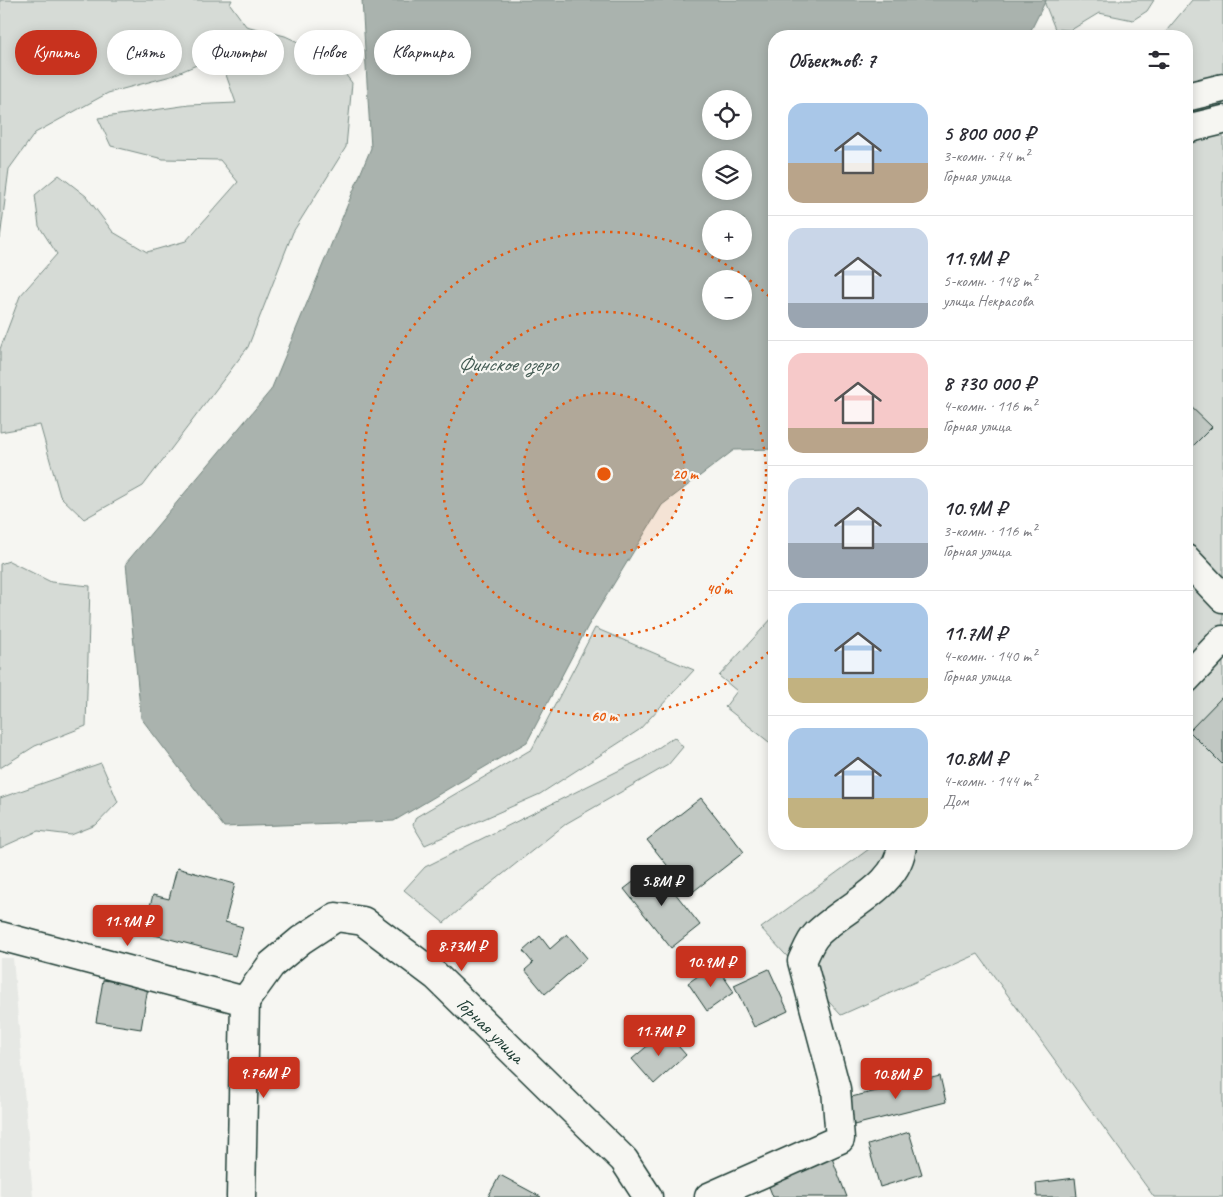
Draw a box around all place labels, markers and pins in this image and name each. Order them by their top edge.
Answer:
centre of rings [595,465,613,483]
pin: 5.8M ₽ [621,864,703,907]
pin: 11.9M ₽ [82,904,174,947]
pin: 8.73M ₽ [416,930,508,972]
pin: 10.9M ₽ [665,946,757,988]
pin: 11.7M ₽ [613,1014,705,1057]
pin: 9.76M ₽ [218,1056,310,1099]
pin: 10.8M ₽ [850,1058,942,1100]

